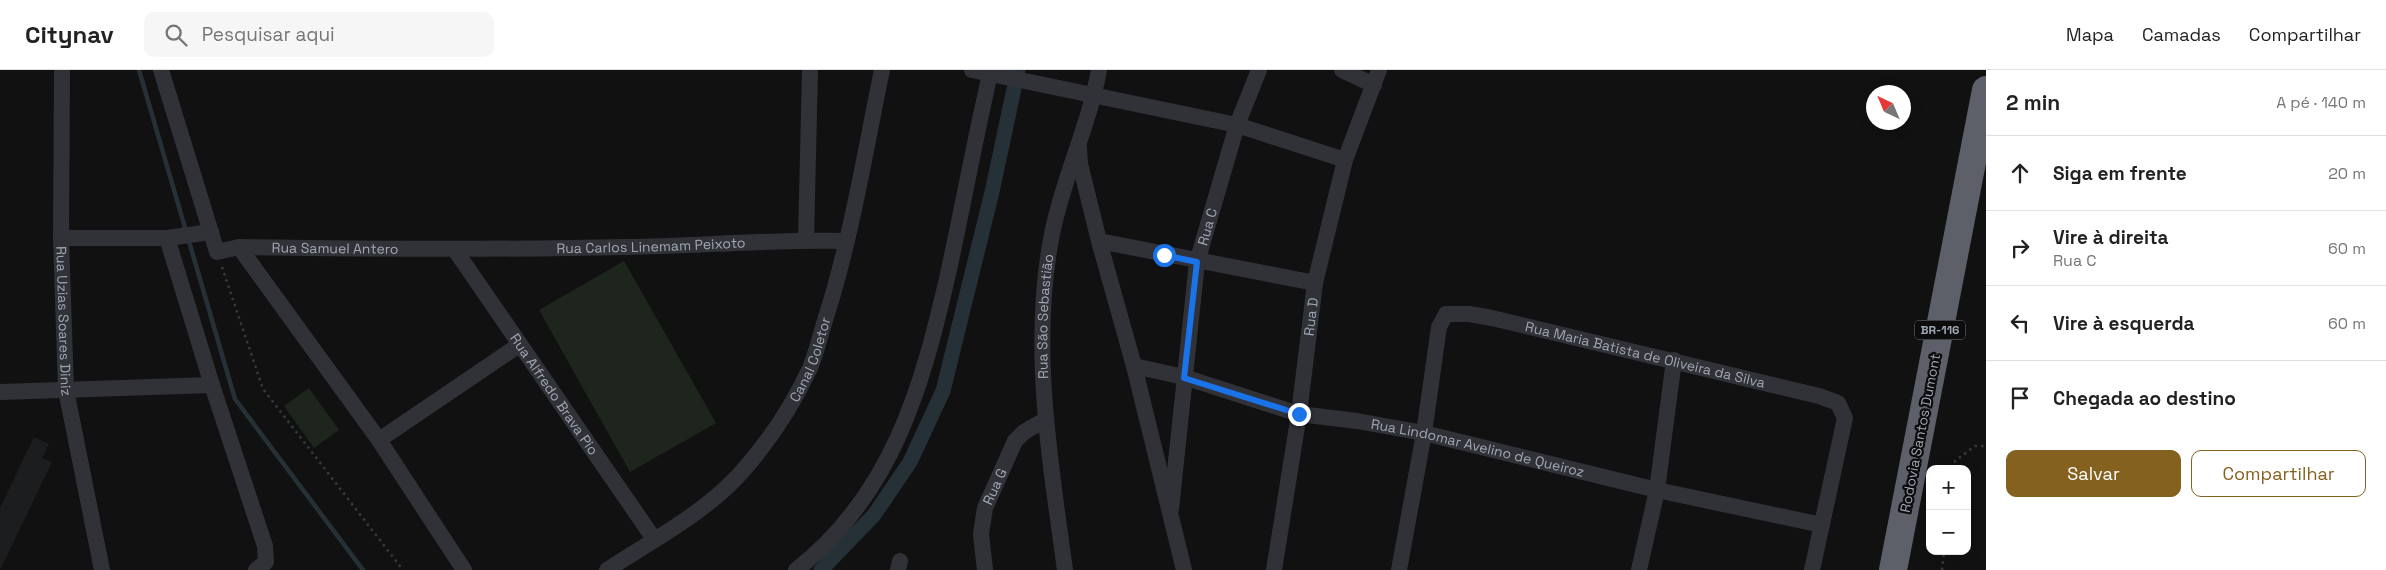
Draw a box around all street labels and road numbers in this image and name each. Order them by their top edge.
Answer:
street label: Rua C [1193,206,1221,248]
street label: Rua Carlos Linemam Peixoto [556,233,746,257]
street label: Rua Samuel Antero [272,238,399,258]
street label: Rua Uzias Soares Diniz [52,246,76,397]
street label: Rua São Sebastião [1033,253,1057,379]
street label: Rua D [1300,297,1322,337]
street label: Canal Coletor [785,315,834,405]
street label: Rua Maria Batista de Oliveira da Silva [1523,317,1767,392]
road number: BR-116 [1915,320,1965,340]
street label: Rua Alfredo Brava Pio [506,330,602,458]
street label: Rodovia Santos Dumont [1896,352,1944,514]
street label: Rua Lindomar Avelino de Queiroz [1370,415,1586,481]
street label: Rua G [979,465,1011,508]

